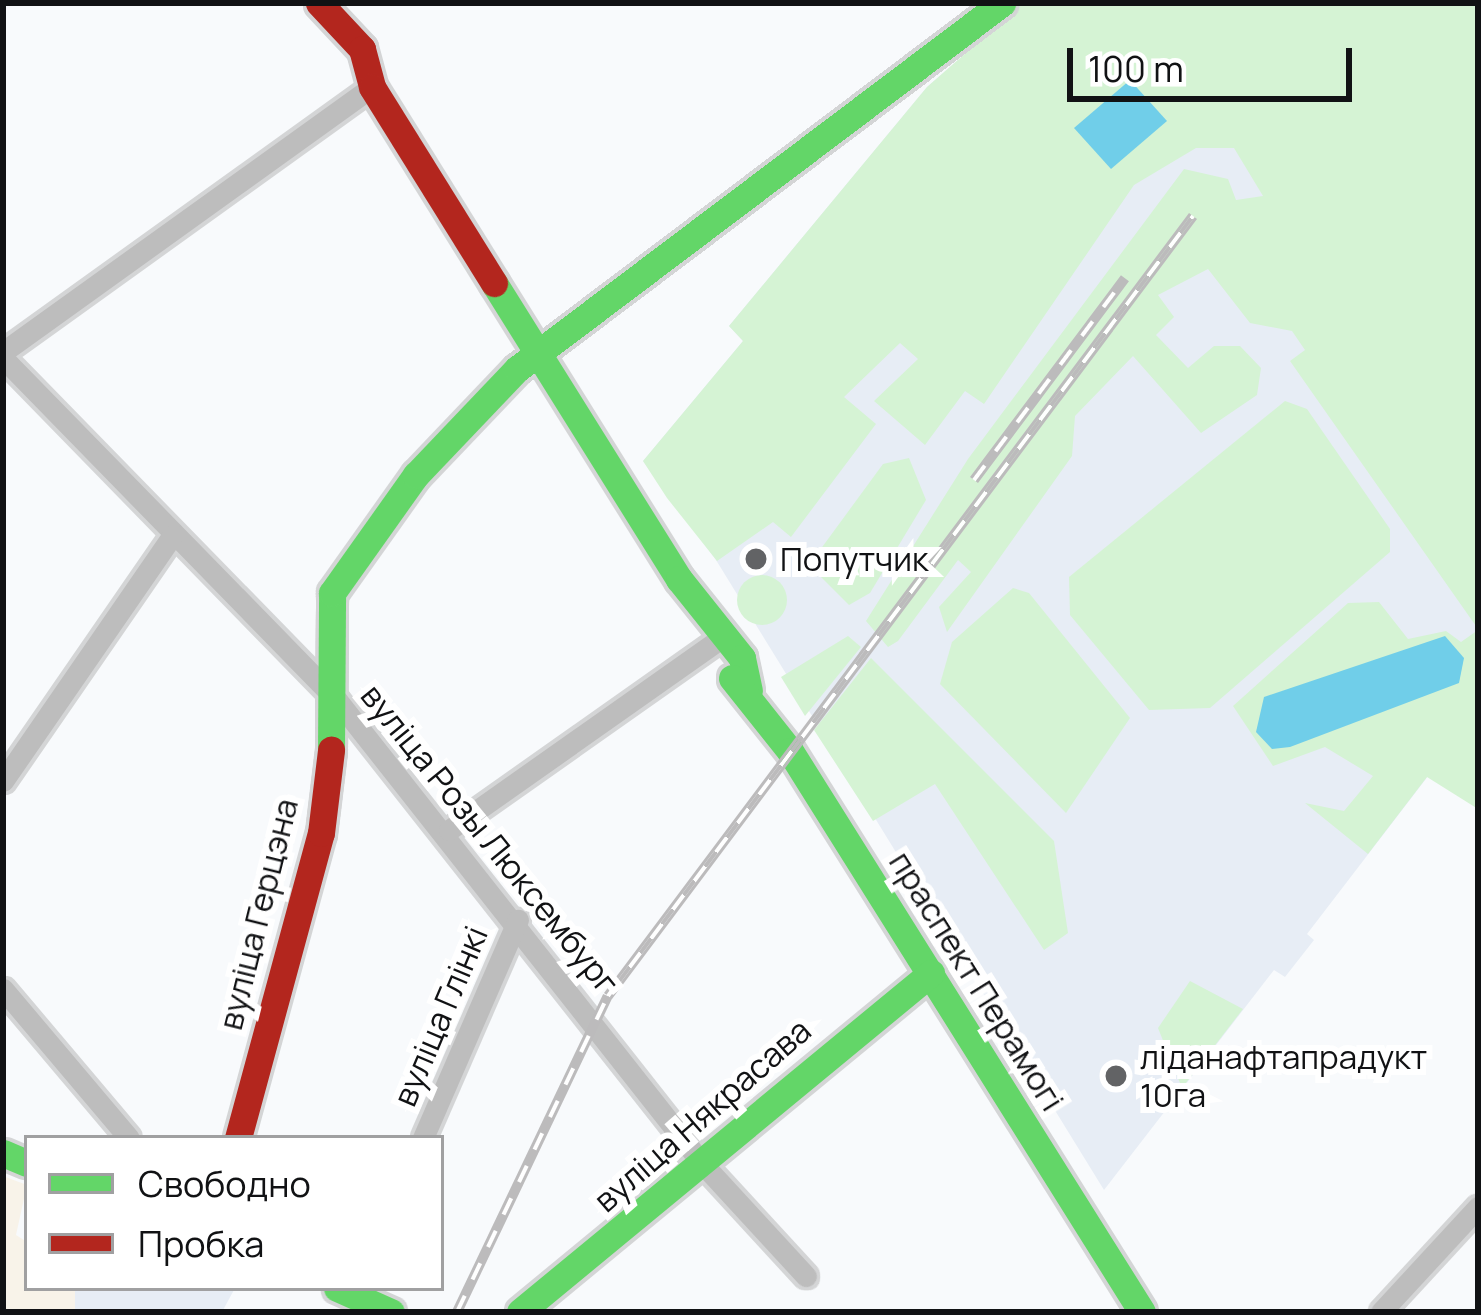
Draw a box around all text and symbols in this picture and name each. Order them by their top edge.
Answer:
scale bar [1073,24,1358,98]
text: 100 m [1088,44,1184,93]
place label: Попутчик [780,539,928,579]
marker: Попутчик [743,546,769,572]
street label: вуліца Розы Люксембург [353,676,627,1002]
street label: вуліца Герцэна [210,794,306,1034]
street label: праспект Перамогі [881,844,1073,1118]
street label: вуліца Глінкі [384,920,496,1112]
street label: вуліца Някрасава [586,1010,818,1220]
place label: ліданафтапрадукт 10га [1140,1037,1427,1115]
marker: ліданафтапрадукт 10га [1103,1063,1129,1089]
legend [24,1135,444,1291]
text: Свободно [138,1159,311,1208]
text: Пробка [138,1219,264,1268]

